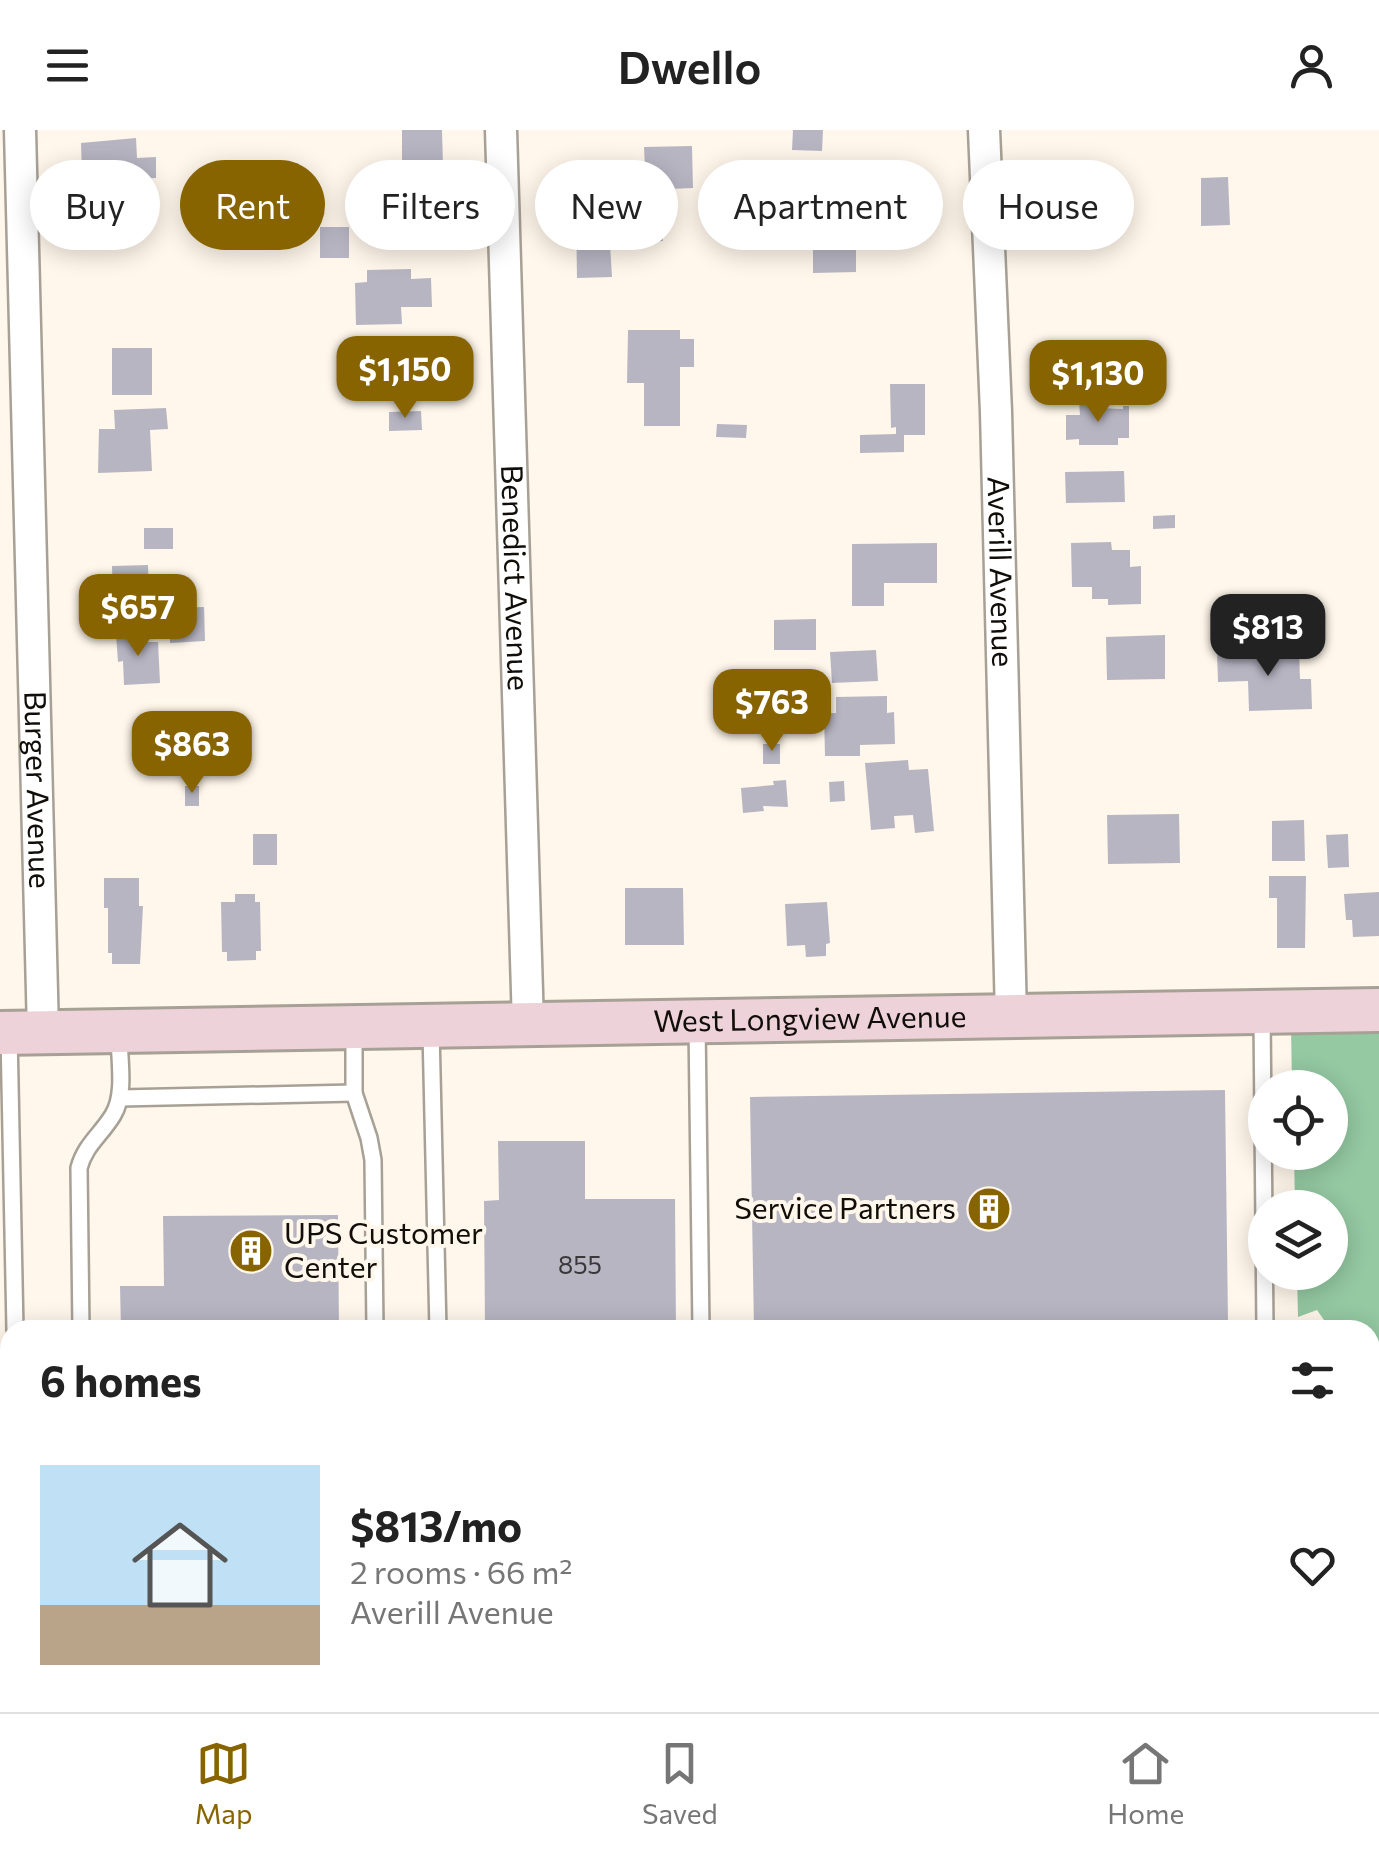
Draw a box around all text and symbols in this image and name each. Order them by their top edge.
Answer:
icon: menu [40,38,95,93]
text: Dwello [618,38,761,93]
icon: person [1284,38,1339,93]
chip: Buy [30,160,160,250]
chip: Rent [180,160,325,250]
chip: Filters [345,160,515,250]
chip: New [535,160,678,250]
chip: Apartment [698,160,943,250]
chip: House [963,160,1134,250]
pin: $1,150 [324,336,486,421]
pin: $1,130 [1017,340,1179,425]
text: $1,150 [359,348,451,388]
text: $1,130 [1052,352,1144,392]
street label: Benedict Avenue [495,464,539,691]
street label: Averill Avenue [982,476,1023,668]
pin: $657 [79,574,197,659]
text: $657 [101,586,175,626]
pin: $813 [1209,594,1327,679]
text: $813 [1232,606,1304,646]
pin: $763 [713,669,831,754]
text: $763 [735,681,809,721]
street label: Burger Avenue [18,690,60,889]
pin: $863 [133,711,251,796]
text: $863 [154,723,230,763]
street label: West Longview Avenue [653,996,967,1038]
map controls [1248,1070,1348,1290]
button: locate [1248,1070,1348,1170]
building icon: Service Partners [966,1186,1012,1232]
place label: Service Partners [734,1188,956,1225]
button: layers [1248,1190,1348,1290]
place label: UPS Customer Center [284,1213,483,1284]
building icon: UPS Customer Center [228,1228,274,1274]
house number: 855 [558,1249,602,1279]
icon: filters [1285,1353,1340,1408]
text: 6 homes [40,1354,202,1406]
text: $813/mo [350,1499,522,1551]
icon: home [120,1505,240,1625]
icon: heart [1285,1538,1340,1593]
text: 2 rooms · 66 m² [350,1551,572,1591]
text: Averill Avenue [350,1591,554,1631]
tab: Map [195,1736,253,1830]
tab: Saved [642,1736,718,1830]
tab: Home [1107,1736,1184,1830]

